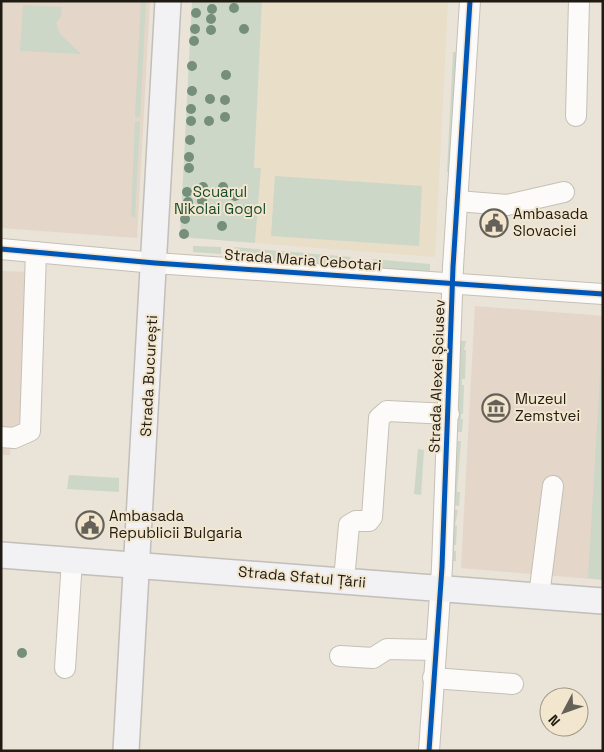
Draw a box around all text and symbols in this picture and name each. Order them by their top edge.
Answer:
park label: Scuarul Nikolai Gogol [174,182,266,218]
place label: Ambasada Slovaciei [513,204,589,240]
public building icon: Ambasada Slovaciei [479,208,509,238]
street label: Strada Maria Cebotari [224,245,382,274]
street label: Strada Alexei Șciusev [424,299,449,453]
street label: Strada București [136,315,161,437]
place label: Muzeul Zemstvei [515,389,580,425]
museum icon: Muzeul Zemstvei [481,393,511,423]
place label: Ambasada Republicii Bulgaria [109,506,243,542]
public building icon: Ambasada Republicii Bulgaria [75,510,105,540]
street label: Strada Sfatul Țării [237,561,367,592]
north arrow [539,687,589,737]
text: N [544,711,564,730]

